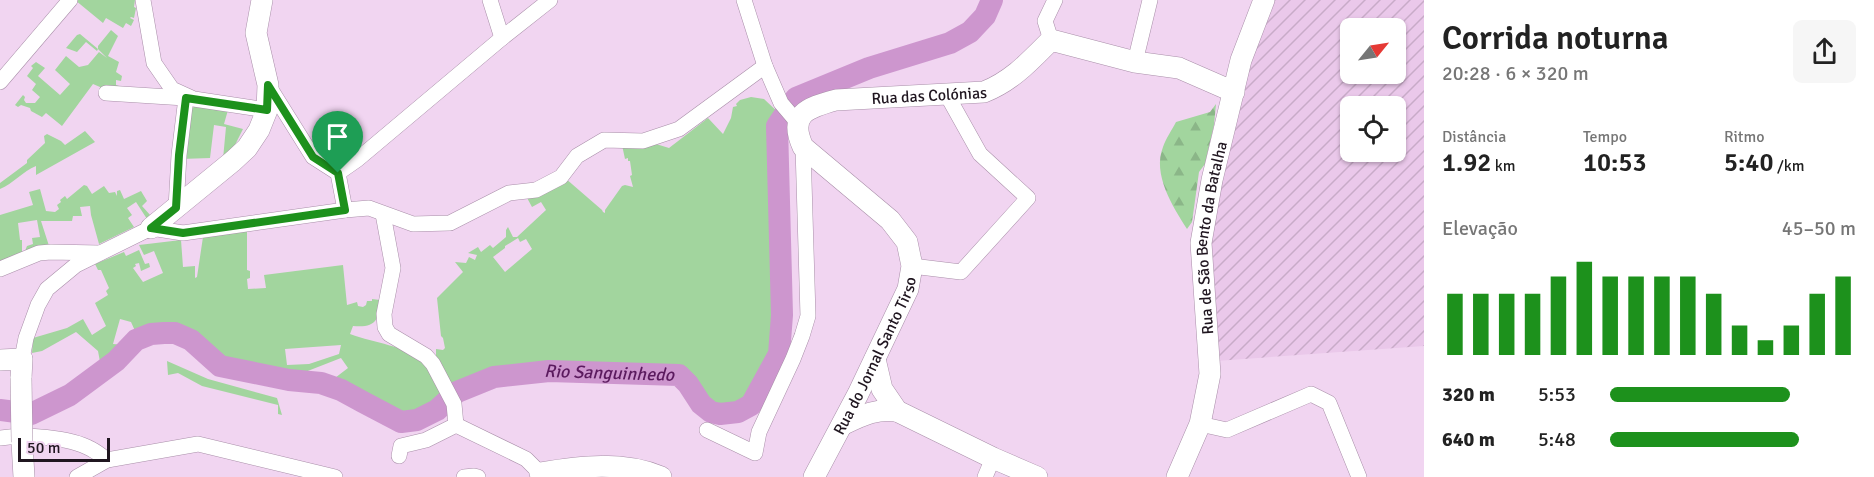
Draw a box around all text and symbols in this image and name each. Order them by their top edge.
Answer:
north arrow [1340,18,1406,84]
map controls [1340,18,1406,162]
text: Corrida noturna [1442,18,1669,59]
button: share [1793,20,1856,83]
text: 20:28 · 6 × 320 m [1442,61,1589,86]
street label: Rua das Colónias [871,83,988,109]
button: locate [1340,96,1406,162]
pin [312,111,363,173]
icon: arrive [321,120,354,153]
text: Distância [1442,127,1506,147]
text: Tempo [1583,127,1627,147]
text: Ritmo [1724,127,1765,147]
street label: Rua de São Bento da Batalha [1192,139,1232,335]
text: 1.92 [1442,147,1491,179]
text: 10:53 [1583,147,1647,179]
text: 5:40 [1724,147,1773,179]
text: km [1491,156,1516,176]
text: /km [1773,156,1805,176]
text: Elevação [1442,216,1518,241]
text: 45–50 m [1782,216,1856,241]
street label: Rua do Jornal Santo Tirso [829,275,921,438]
water label: Rio Sanguinhedo [544,360,676,386]
text: 320 m [1442,382,1495,407]
text: 5:53 [1538,382,1576,407]
text: 640 m [1442,427,1495,452]
text: 5:48 [1538,427,1576,452]
scale bar [18,435,110,462]
text: 50 m [27,438,61,458]

